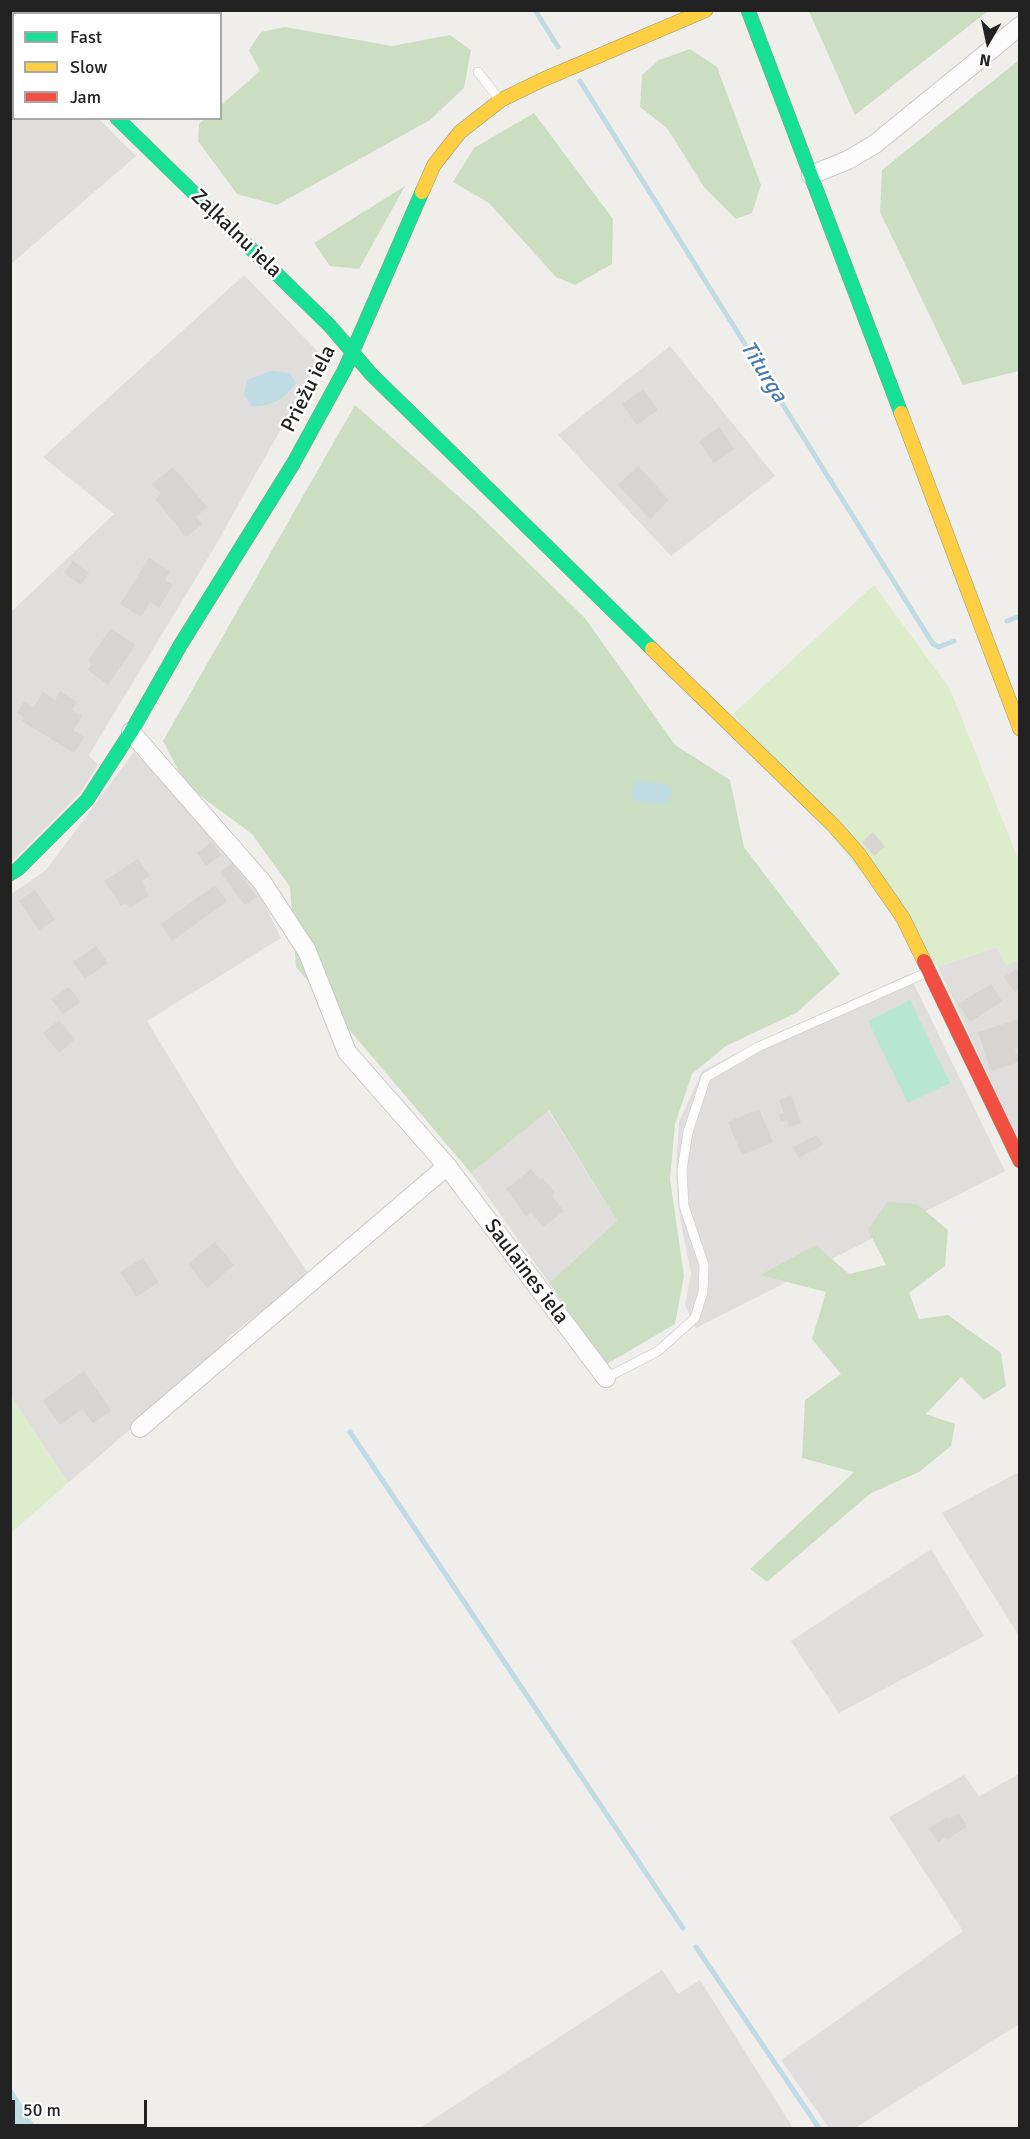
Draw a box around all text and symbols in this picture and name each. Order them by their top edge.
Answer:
legend [12,12,222,120]
north arrow [958,12,1018,72]
text: Fast [70,26,102,48]
text: N [978,49,992,71]
text: Slow [70,56,107,78]
text: Jam [70,86,101,108]
street label: Zaļkalnu iela [185,185,287,283]
water label: Titurga [734,337,792,407]
street label: Priežu iela [276,341,342,437]
street label: Saulaines iela [478,1214,574,1330]
scale bar [15,2088,150,2126]
text: 50 m [23,2099,61,2121]

